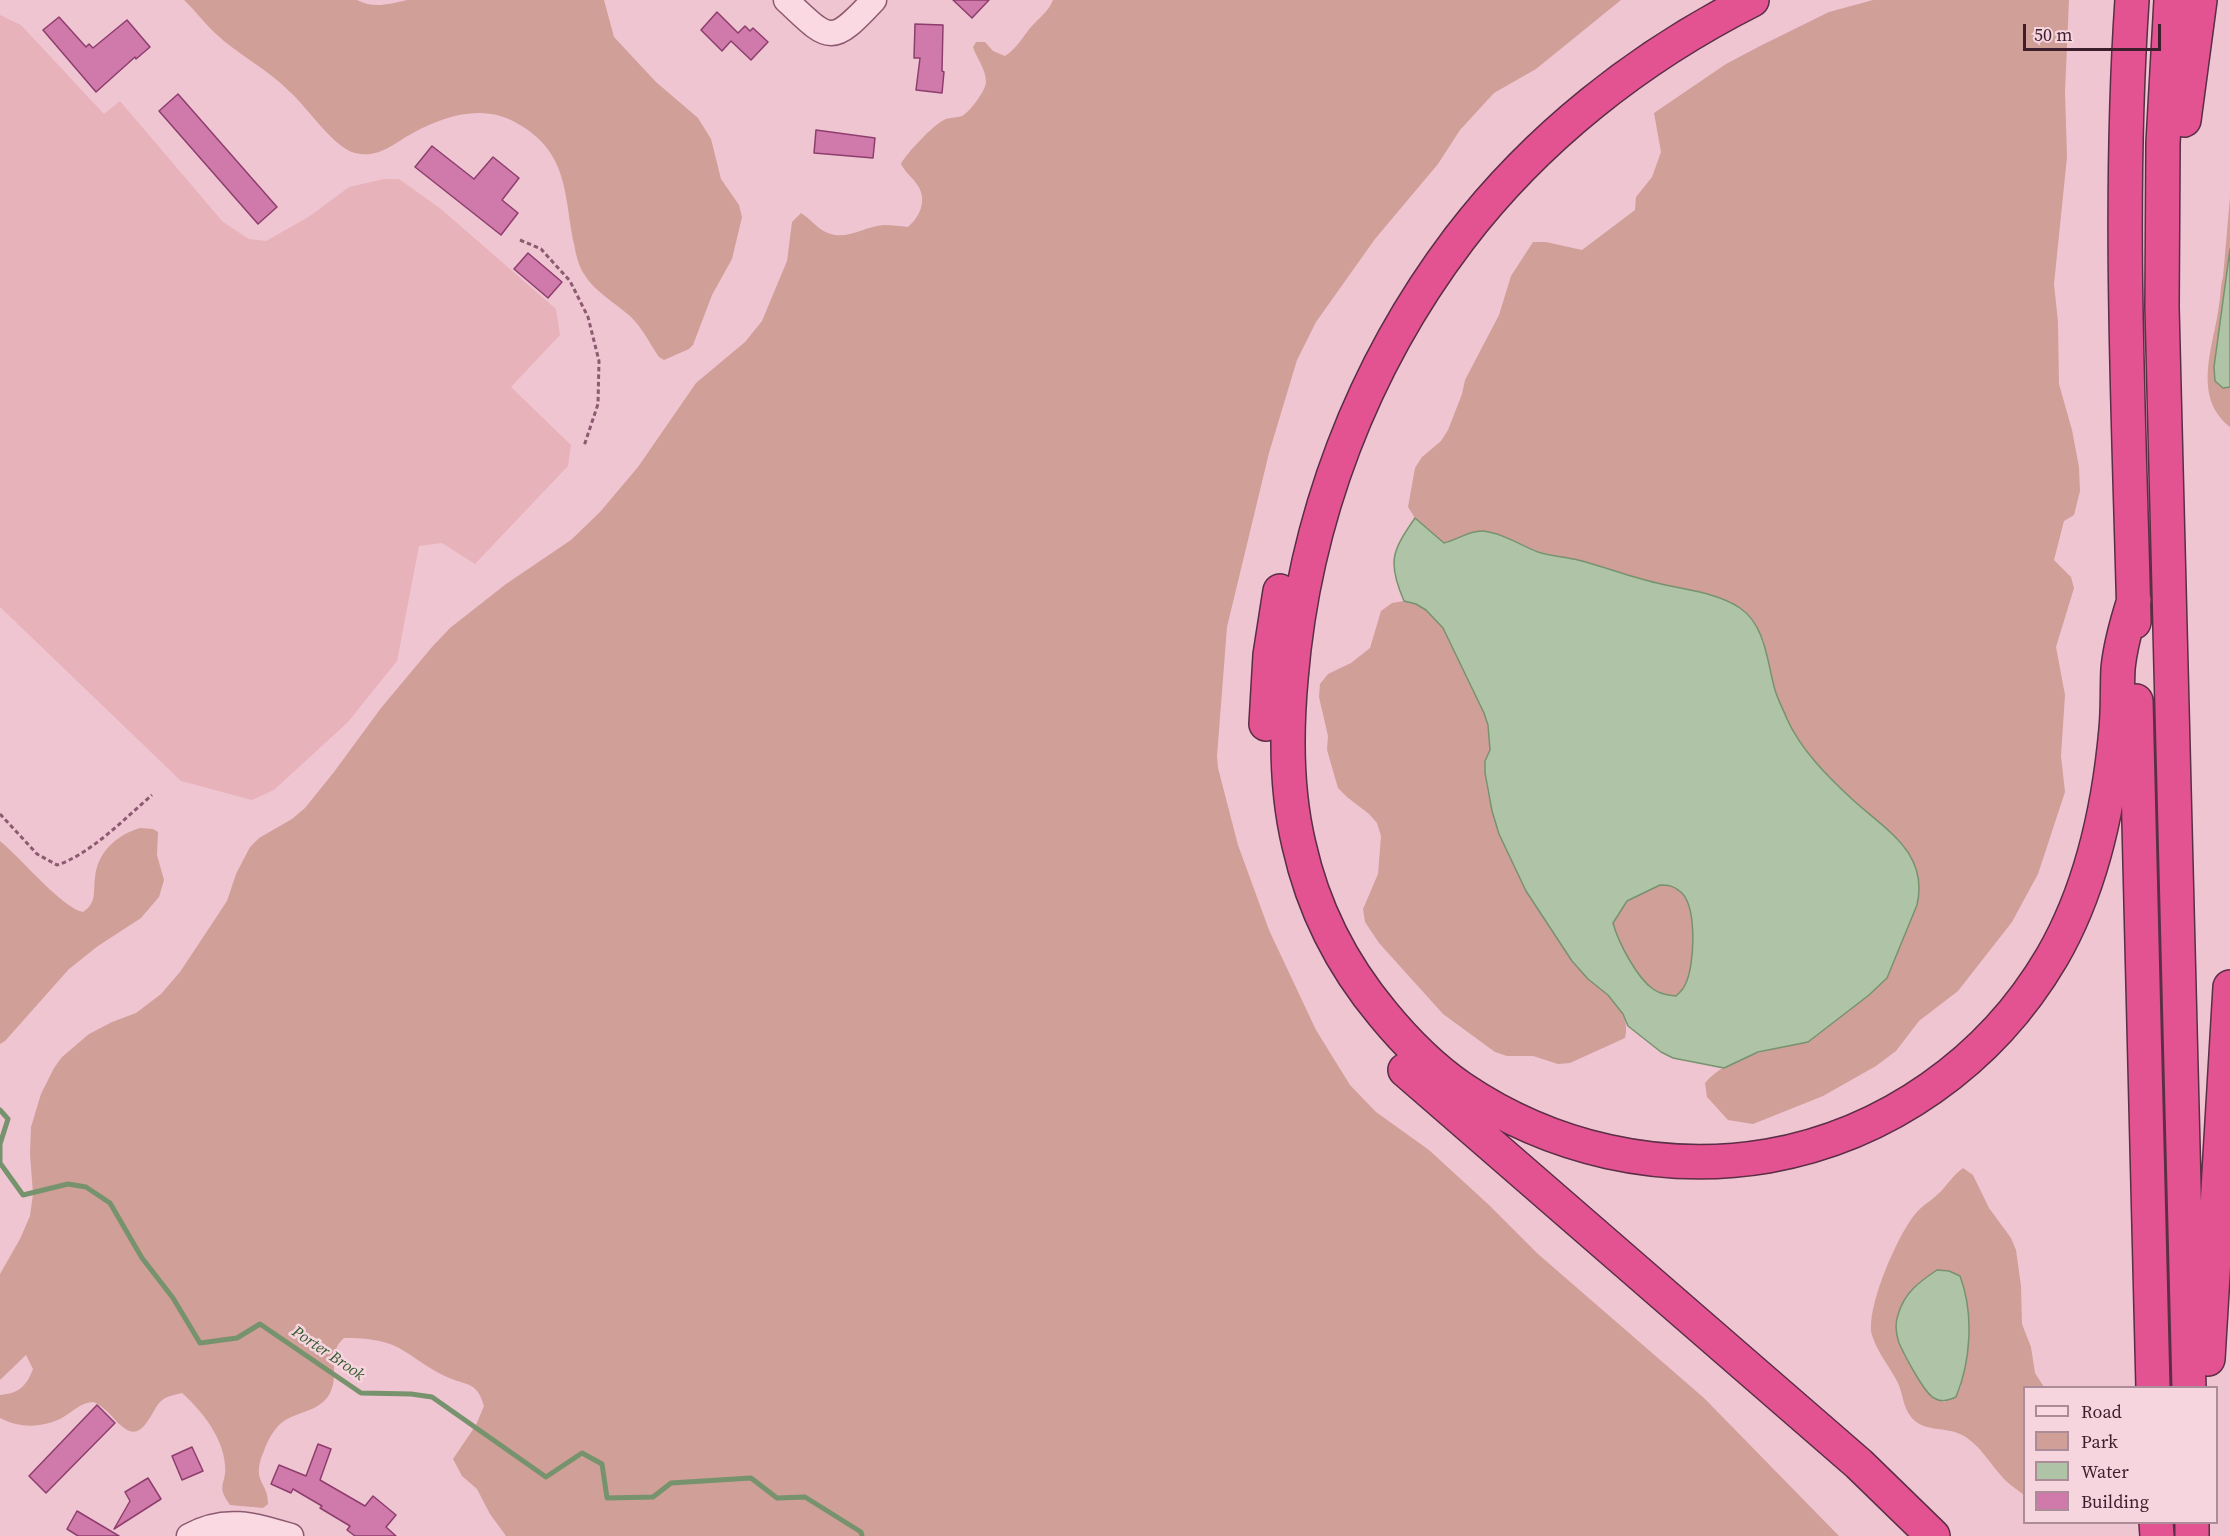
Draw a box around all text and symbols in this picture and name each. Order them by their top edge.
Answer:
scale bar [2026,12,2164,50]
text: 50 m [2034,22,2072,47]
water label: Porter Brook [288,1323,368,1385]
legend [2023,1386,2218,1524]
text: Road [2081,1399,2122,1424]
text: Park [2081,1429,2118,1454]
text: Water [2081,1459,2129,1484]
text: Building [2081,1489,2149,1514]

